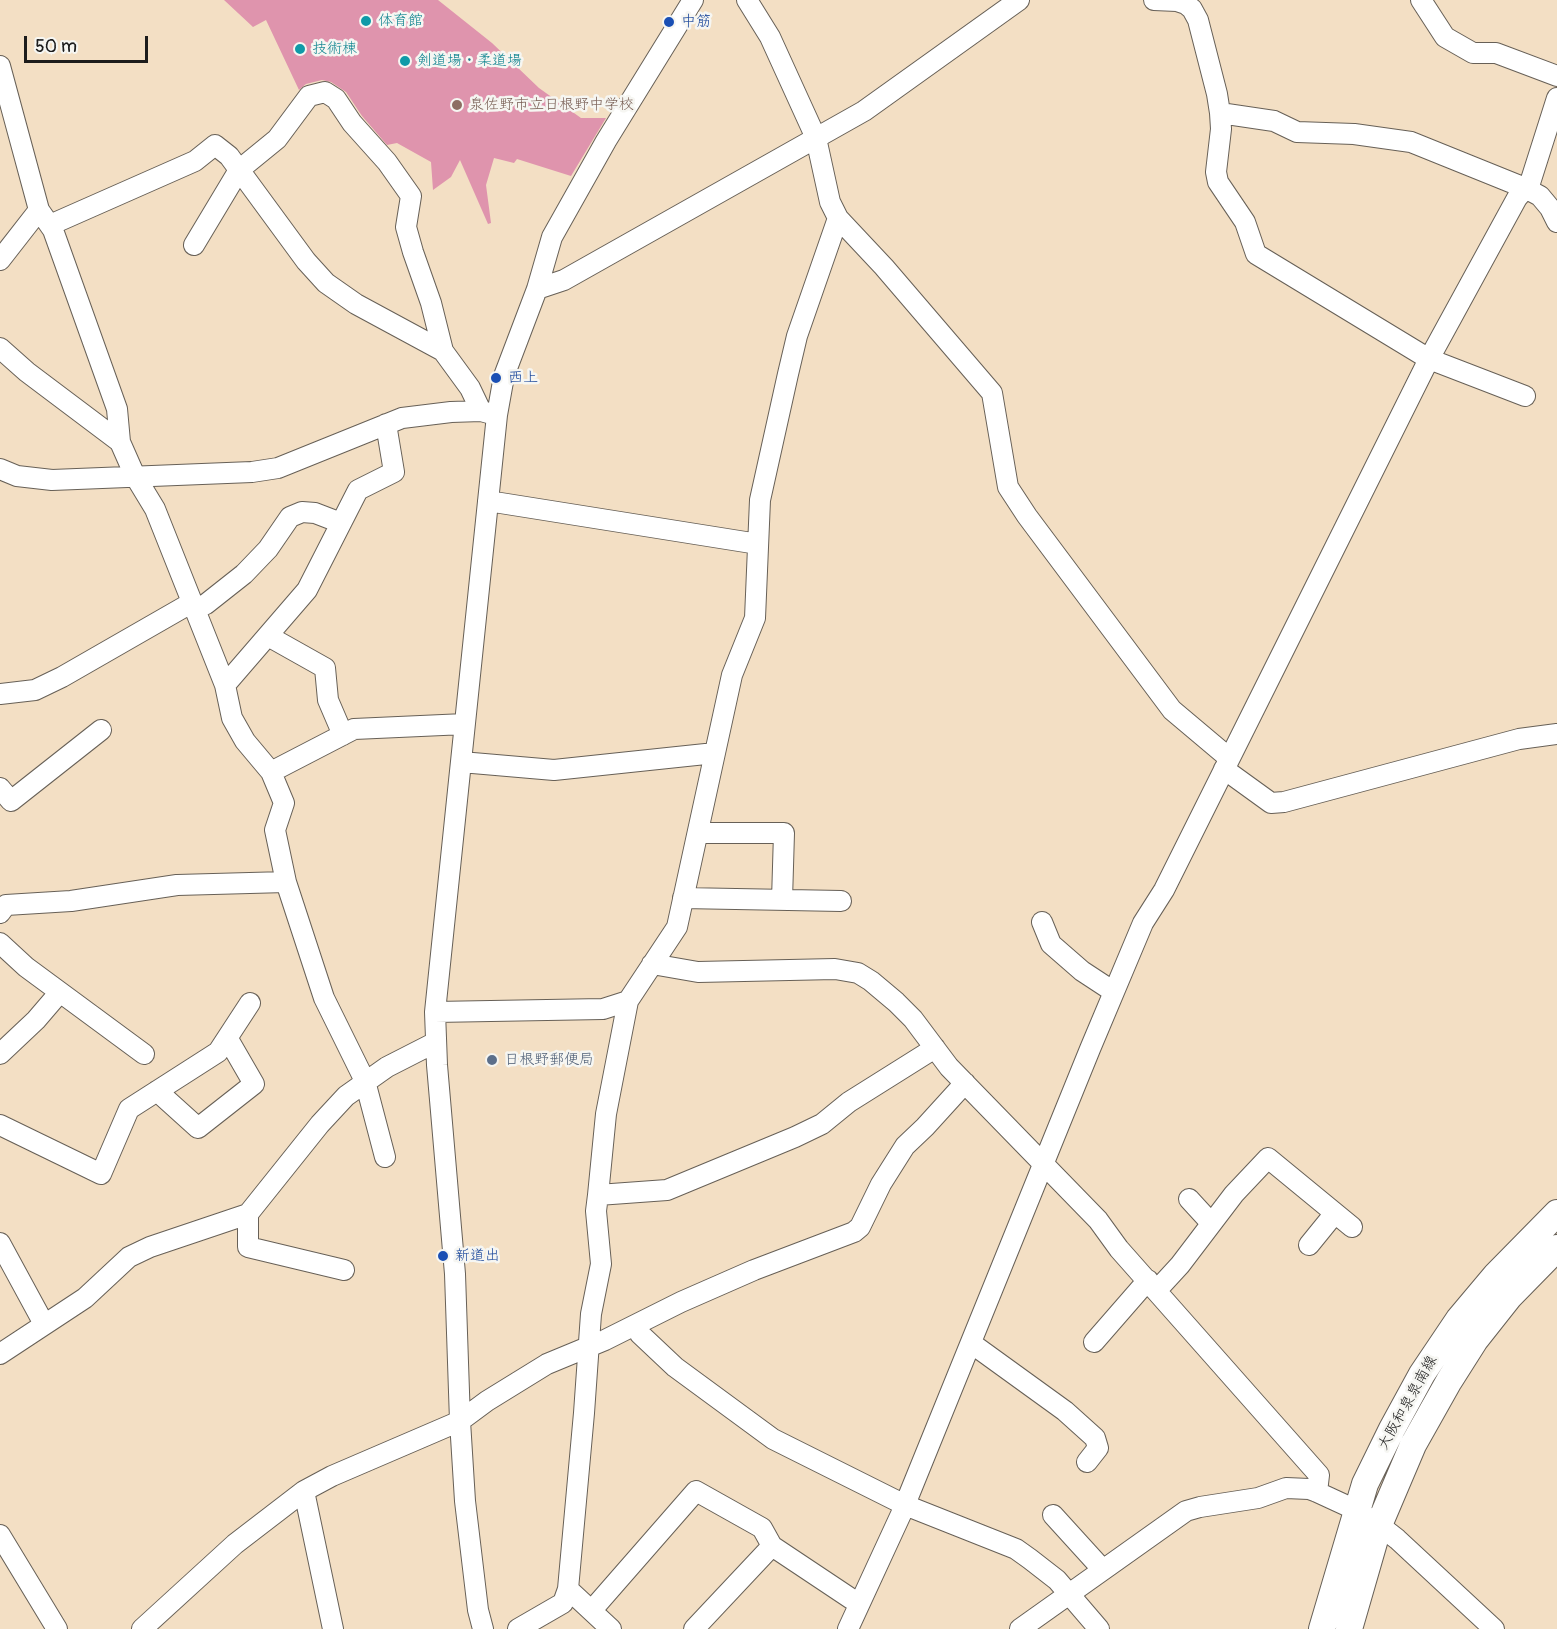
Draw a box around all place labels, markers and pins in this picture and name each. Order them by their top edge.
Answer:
place label: 体育館 [378,12,423,30]
place label: 中筋 [681,13,711,31]
marker: 体育館 [359,14,373,28]
marker: 中筋 [662,15,676,29]
place label: 技術棟 [312,40,357,58]
marker: 技術棟 [293,42,307,56]
place label: 剣道場・柔道場 [417,52,522,70]
marker: 剣道場・柔道場 [398,54,412,68]
place label: 泉佐野市立日根野中学校 [469,96,634,114]
marker: 泉佐野市立日根野中学校 [450,98,464,112]
place label: 西上 [508,369,538,387]
marker: 西上 [489,371,503,385]
place label: 日根野郵便局 [504,1051,594,1069]
marker: 日根野郵便局 [485,1053,499,1067]
place label: 新道出 [455,1247,500,1265]
marker: 新道出 [436,1249,450,1263]

